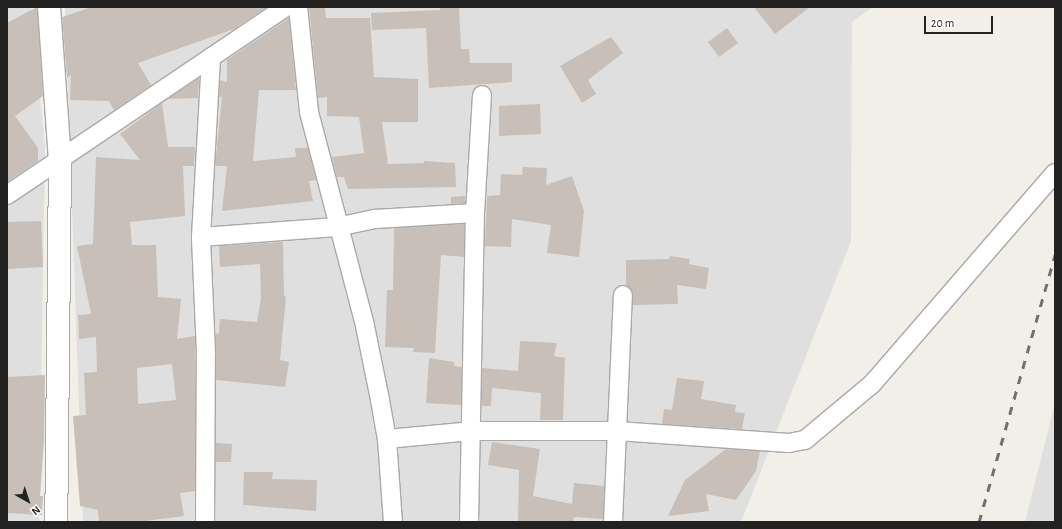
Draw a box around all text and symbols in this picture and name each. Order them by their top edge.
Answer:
scale bar [926,8,995,34]
text: 20 m [931,17,954,29]
north arrow [8,481,48,521]
text: N [29,504,42,517]

